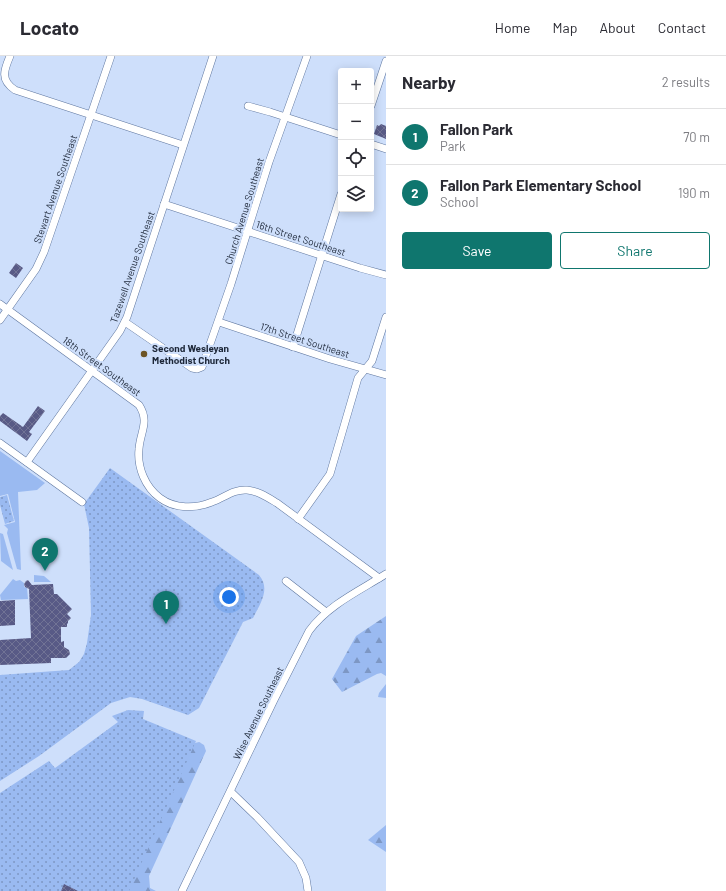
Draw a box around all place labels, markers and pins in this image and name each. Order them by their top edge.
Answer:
place label: Second Wesleyan Methodist Church [152,342,230,366]
marker: Second Wesleyan Methodist Church [139,349,149,359]
pin: 2 [32,538,58,571]
pin: 1 [153,591,179,624]

